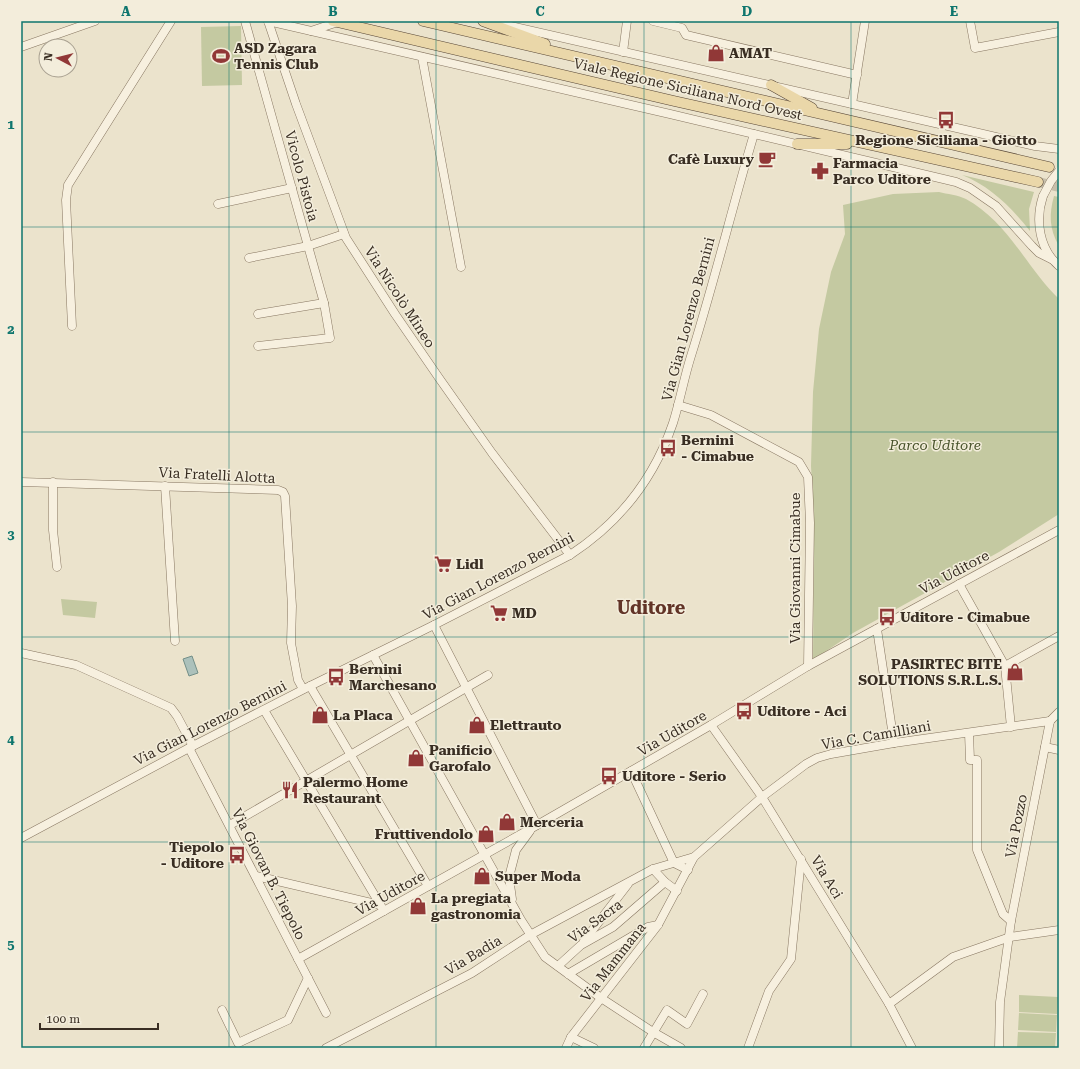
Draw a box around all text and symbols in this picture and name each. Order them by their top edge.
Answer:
text: A [121,4,131,19]
text: B [328,4,338,19]
text: C [535,4,545,19]
text: D [742,4,752,19]
text: E [950,4,958,19]
north arrow [38,38,78,78]
place label: ASD Zagara Tennis Club [234,40,319,72]
shop icon: AMAT [706,43,726,63]
place label: AMAT [729,45,772,61]
sports icon: ASD Zagara Tennis Club [211,46,231,66]
text: N [42,51,56,62]
street label: Viale Regione Siciliana Nord Ovest [572,55,804,123]
bus stop icon: Regione Siciliana - Giotto [936,110,956,130]
text: 1 [7,117,15,132]
street label: Vicolo Pistoia [282,129,322,223]
place label: Regione Siciliana - Giotto [855,132,1037,148]
cafe icon: Cafè Luxury [757,149,777,169]
place label: Cafè Luxury [668,151,755,167]
place label: Farmacia Parco Uditore [833,155,931,187]
pharmacy icon: Farmacia Parco Uditore [810,161,830,181]
street label: Via Gian Lorenzo Bernini [658,235,718,403]
street label: Via Nicolò Mineo [361,244,439,350]
text: 2 [7,322,15,337]
place label: Bernini - Cimabue [681,432,754,464]
park label: Parco Uditore [888,437,981,453]
bus stop icon: Bernini - Cimabue [658,438,678,458]
street label: Via Fratelli Alotta [158,464,276,486]
street label: Via Giovanni Cimabue [787,492,803,643]
text: 3 [7,527,15,542]
street label: Via Gian Lorenzo Bernini [420,529,577,623]
street label: Via Uditore [916,547,992,597]
supermarket icon: Lidl [433,554,453,574]
place label: Lidl [456,556,484,572]
district label: Uditore [617,597,686,618]
supermarket icon: MD [489,603,509,623]
place label: MD [512,605,537,621]
bus stop icon: Uditore - Cimabue [877,607,897,627]
place label: Uditore - Cimabue [900,609,1030,625]
place label: PASIRTEC BITE SOLUTIONS S.R.L.S. [858,656,1002,688]
place label: Bernini Marchesano [349,661,437,693]
shop icon: PASIRTEC BITE SOLUTIONS S.R.L.S. [1005,662,1025,682]
bus stop icon: Bernini Marchesano [326,667,346,687]
street label: Via Gian Lorenzo Bernini [131,677,289,769]
bus stop icon: Uditore - Aci [734,701,754,721]
place label: Uditore - Aci [757,703,847,719]
shop icon: La Placa [310,705,330,725]
place label: La Placa [333,707,393,723]
street label: Via Uditore [635,707,709,759]
shop icon: Elettrauto [467,715,487,735]
place label: Elettrauto [490,717,562,733]
street label: Via C. Camilliani [820,717,933,753]
text: 4 [7,732,15,747]
place label: Panificio Garofalo [429,742,492,774]
shop icon: Panificio Garofalo [406,748,426,768]
bus stop icon: Uditore - Serio [599,766,619,786]
place label: Uditore - Serio [622,768,726,784]
place label: Palermo Home Restaurant [303,774,408,806]
restaurant icon: Palermo Home Restaurant [280,780,300,800]
street label: Via Pozzo [1002,793,1030,859]
street label: Via Giovan B. Tiepolo [229,806,309,942]
shop icon: Merceria [497,812,517,832]
place label: Merceria [520,814,584,830]
shop icon: Fruttivendolo [476,824,496,844]
place label: Fruttivendolo [375,826,473,842]
place label: Tiepolo - Uditore [161,839,224,871]
bus stop icon: Tiepolo - Uditore [227,845,247,865]
street label: Via Aci [808,853,846,902]
shop icon: Super Moda [472,866,492,886]
street label: Via Uditore [353,867,428,919]
place label: Super Moda [495,868,581,884]
place label: La pregiata gastronomia [430,890,522,922]
shop icon: La pregiata gastronomia [408,896,428,916]
street label: Via Sacra [565,896,625,946]
street label: Via Mammana [577,919,649,1005]
street label: Via Badia [442,932,505,978]
text: 5 [7,937,15,952]
scale bar [40,1005,158,1031]
text: 100 m [46,1012,80,1026]

